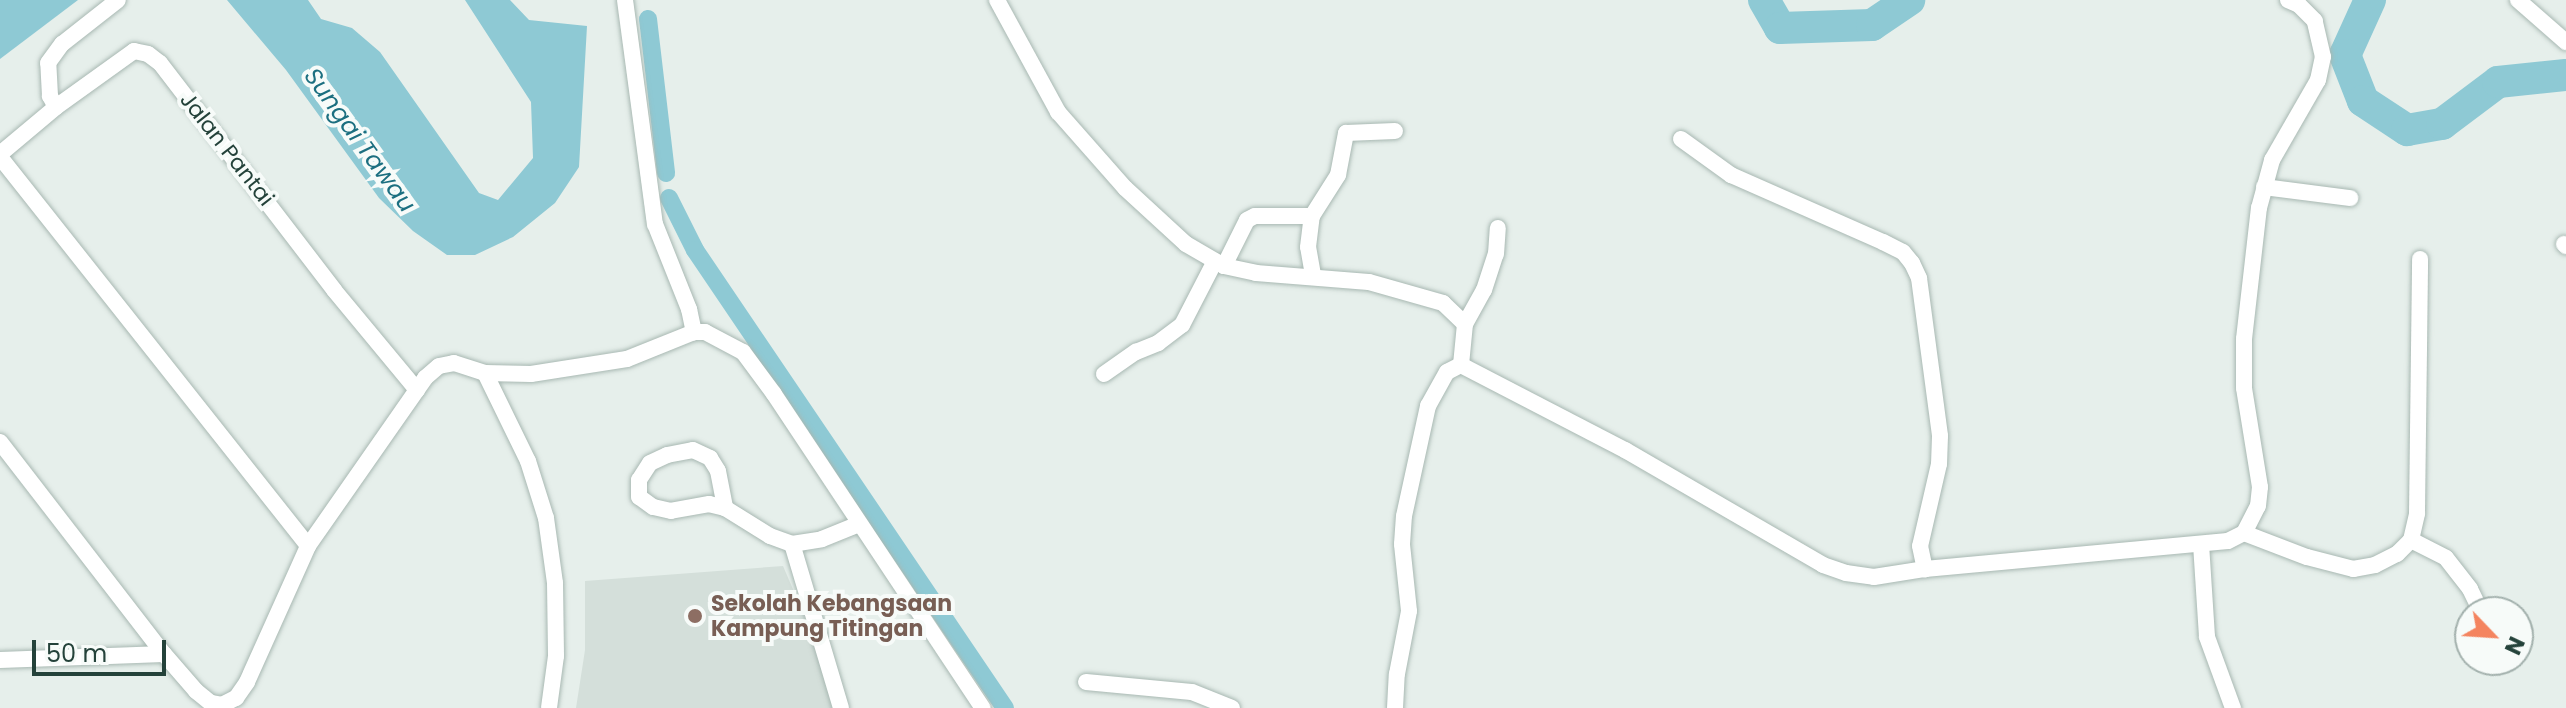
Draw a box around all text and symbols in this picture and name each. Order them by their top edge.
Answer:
water label: Sungai Tawau [298,63,422,217]
street label: Jalan Pantai [175,87,279,211]
place label: Sekolah Kebangsaan Kampung Titingan [711,590,952,642]
north arrow [2454,596,2534,676]
marker: Sekolah Kebangsaan Kampung Titingan [686,607,704,625]
scale bar [36,624,170,674]
text: N [2497,631,2532,660]
text: 50 m [46,637,107,670]

